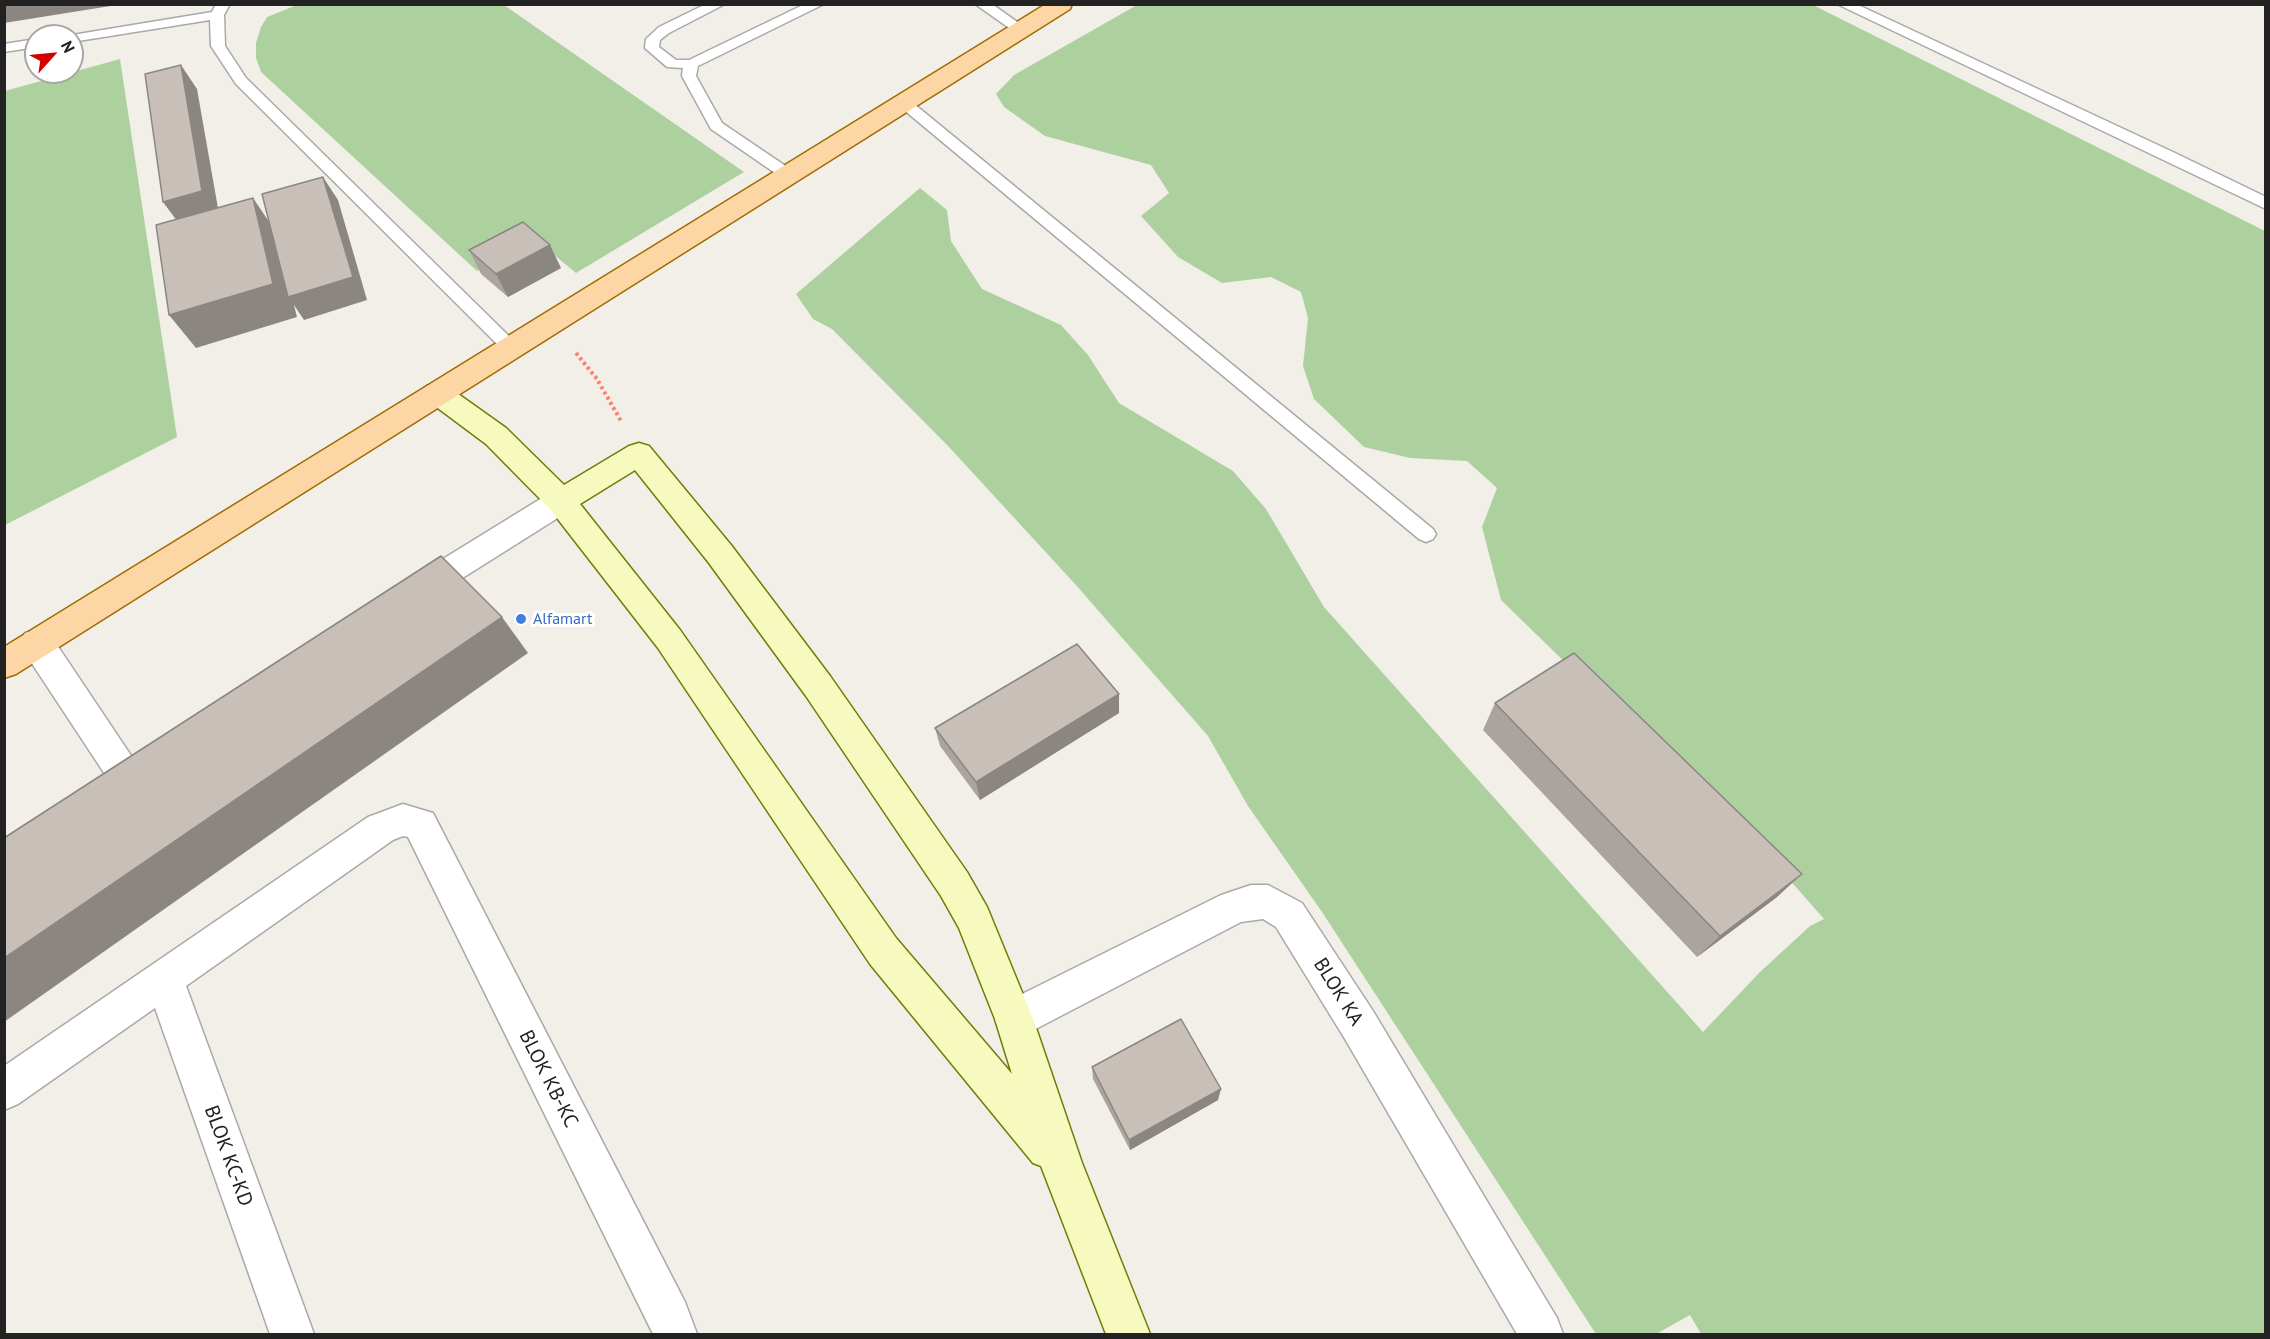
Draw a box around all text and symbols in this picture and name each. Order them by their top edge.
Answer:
north arrow [24,24,84,84]
text: N [57,38,80,56]
place label: Alfamart [533,609,592,629]
marker: Alfamart [514,612,528,626]
street label: BLOK KA [1308,954,1368,1030]
street label: BLOK KB-KC [513,1026,583,1132]
street label: BLOK KC-KD [199,1102,257,1210]

